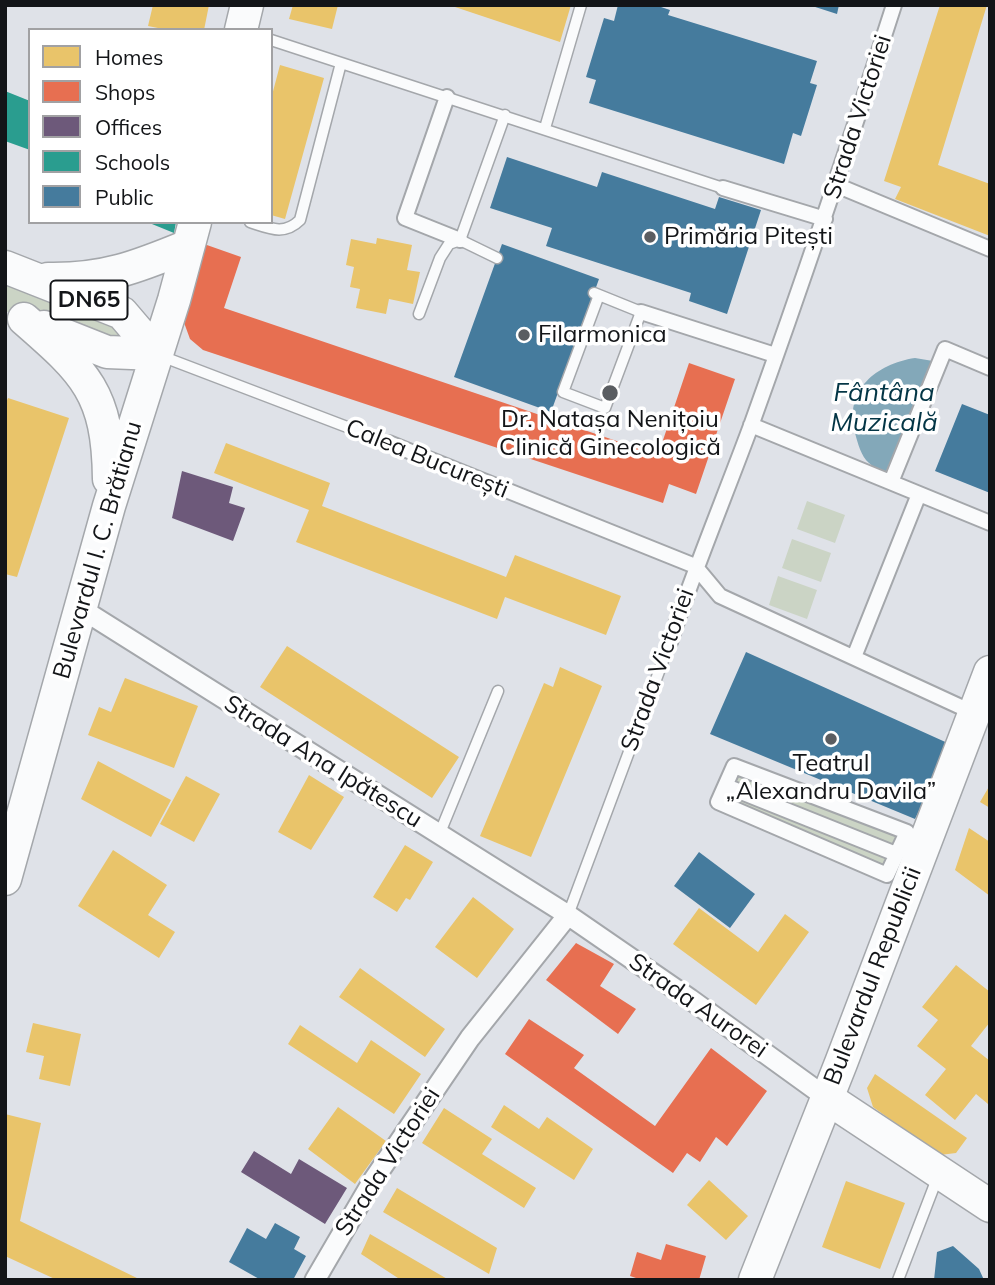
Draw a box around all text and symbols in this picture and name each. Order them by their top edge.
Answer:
legend [28,28,273,224]
street label: Strada Victoriei [818,31,898,203]
text: Homes [95,44,163,70]
text: Shops [95,79,155,105]
text: Offices [95,114,162,140]
text: Schools [95,149,170,175]
text: Public [95,184,154,210]
place label: Primăria Pitești [664,223,833,251]
marker: Primăria Pitești [642,229,658,245]
road number: DN65 [50,280,128,320]
place label: Filarmonica [538,321,667,349]
marker: Filarmonica [516,327,532,343]
water label: Fântâna Muzicală [830,377,938,438]
marker: Dr. Natașa Nenițoiu Clinică Ginecologică [600,383,620,403]
place label: Dr. Natașa Nenițoiu Clinică Ginecologică [499,406,721,462]
street label: Calea București [341,413,513,505]
street label: Bulevardul I. C. Brătianu [47,418,149,682]
street label: Strada Victoriei [615,585,701,755]
street label: Strada Ana Ipătescu [219,689,427,835]
marker: Teatrul „Alexandru Davila” [823,731,839,747]
place label: Teatrul „Alexandru Davila” [726,750,936,806]
street label: Bulevardul Republicii [818,863,928,1089]
street label: Strada Aurorei [623,948,773,1064]
street label: Strada Victoriei [329,1082,447,1242]

